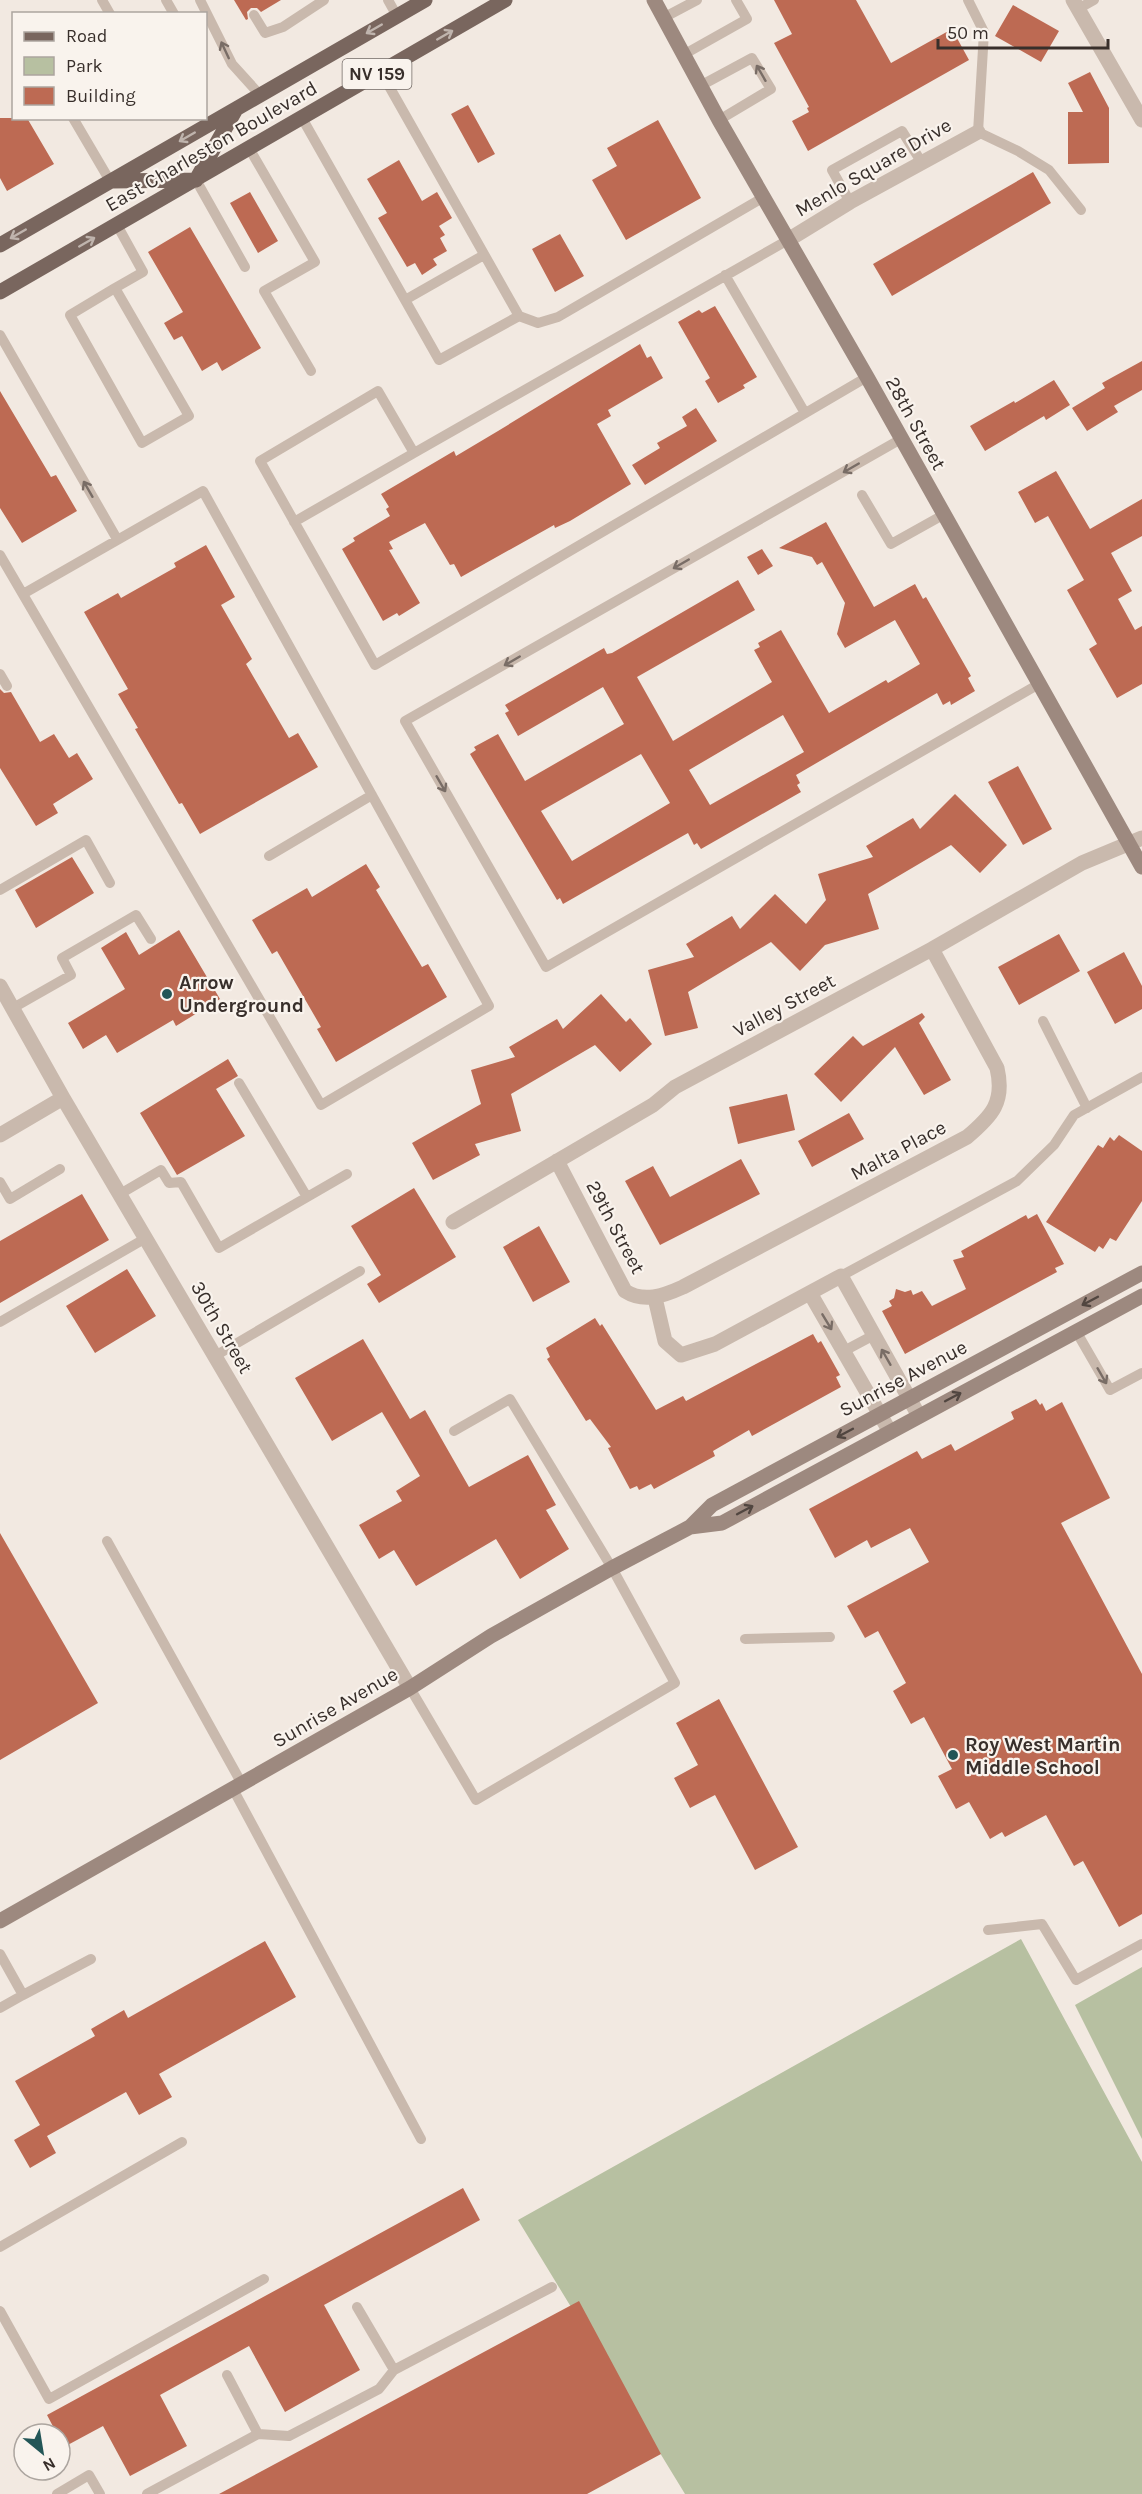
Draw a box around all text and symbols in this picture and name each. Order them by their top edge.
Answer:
legend [12,12,207,120]
scale bar [938,12,1108,50]
text: 50 m [947,22,989,44]
one-way arrow [366,23,383,35]
text: Road [66,25,107,47]
one-way arrow [436,28,453,40]
one-way arrow [219,42,231,60]
text: Park [66,55,103,77]
road number: NV 159 [342,59,412,89]
one-way arrow [755,65,767,82]
street label: East Charleston Boulevard [101,76,321,217]
text: Building [66,85,136,107]
street label: Menlo Square Drive [791,113,955,221]
one-way arrow [179,131,196,143]
one-way arrow [10,229,27,241]
one-way arrow [78,236,95,248]
street label: 28th Street [881,373,951,474]
one-way arrow [843,462,860,474]
one-way arrow [82,480,93,498]
one-way arrow [673,558,690,570]
one-way arrow [504,655,521,667]
one-way arrow [436,775,448,792]
street label: Valley Street [729,969,840,1042]
place label: Arrow Underground [179,971,304,1017]
marker: Arrow Underground [160,987,174,1001]
street label: Malta Place [846,1116,950,1185]
street label: 29th Street [581,1177,650,1278]
street label: 30th Street [186,1277,257,1378]
one-way arrow [1082,1296,1100,1307]
one-way arrow [821,1313,833,1330]
street label: Sunrise Avenue [836,1335,971,1422]
one-way arrow [880,1349,892,1366]
one-way arrow [1096,1367,1108,1384]
one-way arrow [944,1391,961,1403]
one-way arrow [836,1428,854,1439]
one-way arrow [736,1504,753,1516]
street label: Sunrise Avenue [269,1662,402,1753]
place label: Roy West Martin Middle School [965,1733,1121,1779]
marker: Roy West Martin Middle School [946,1748,960,1762]
north arrow [12,2422,72,2482]
text: N [40,2453,59,2476]

